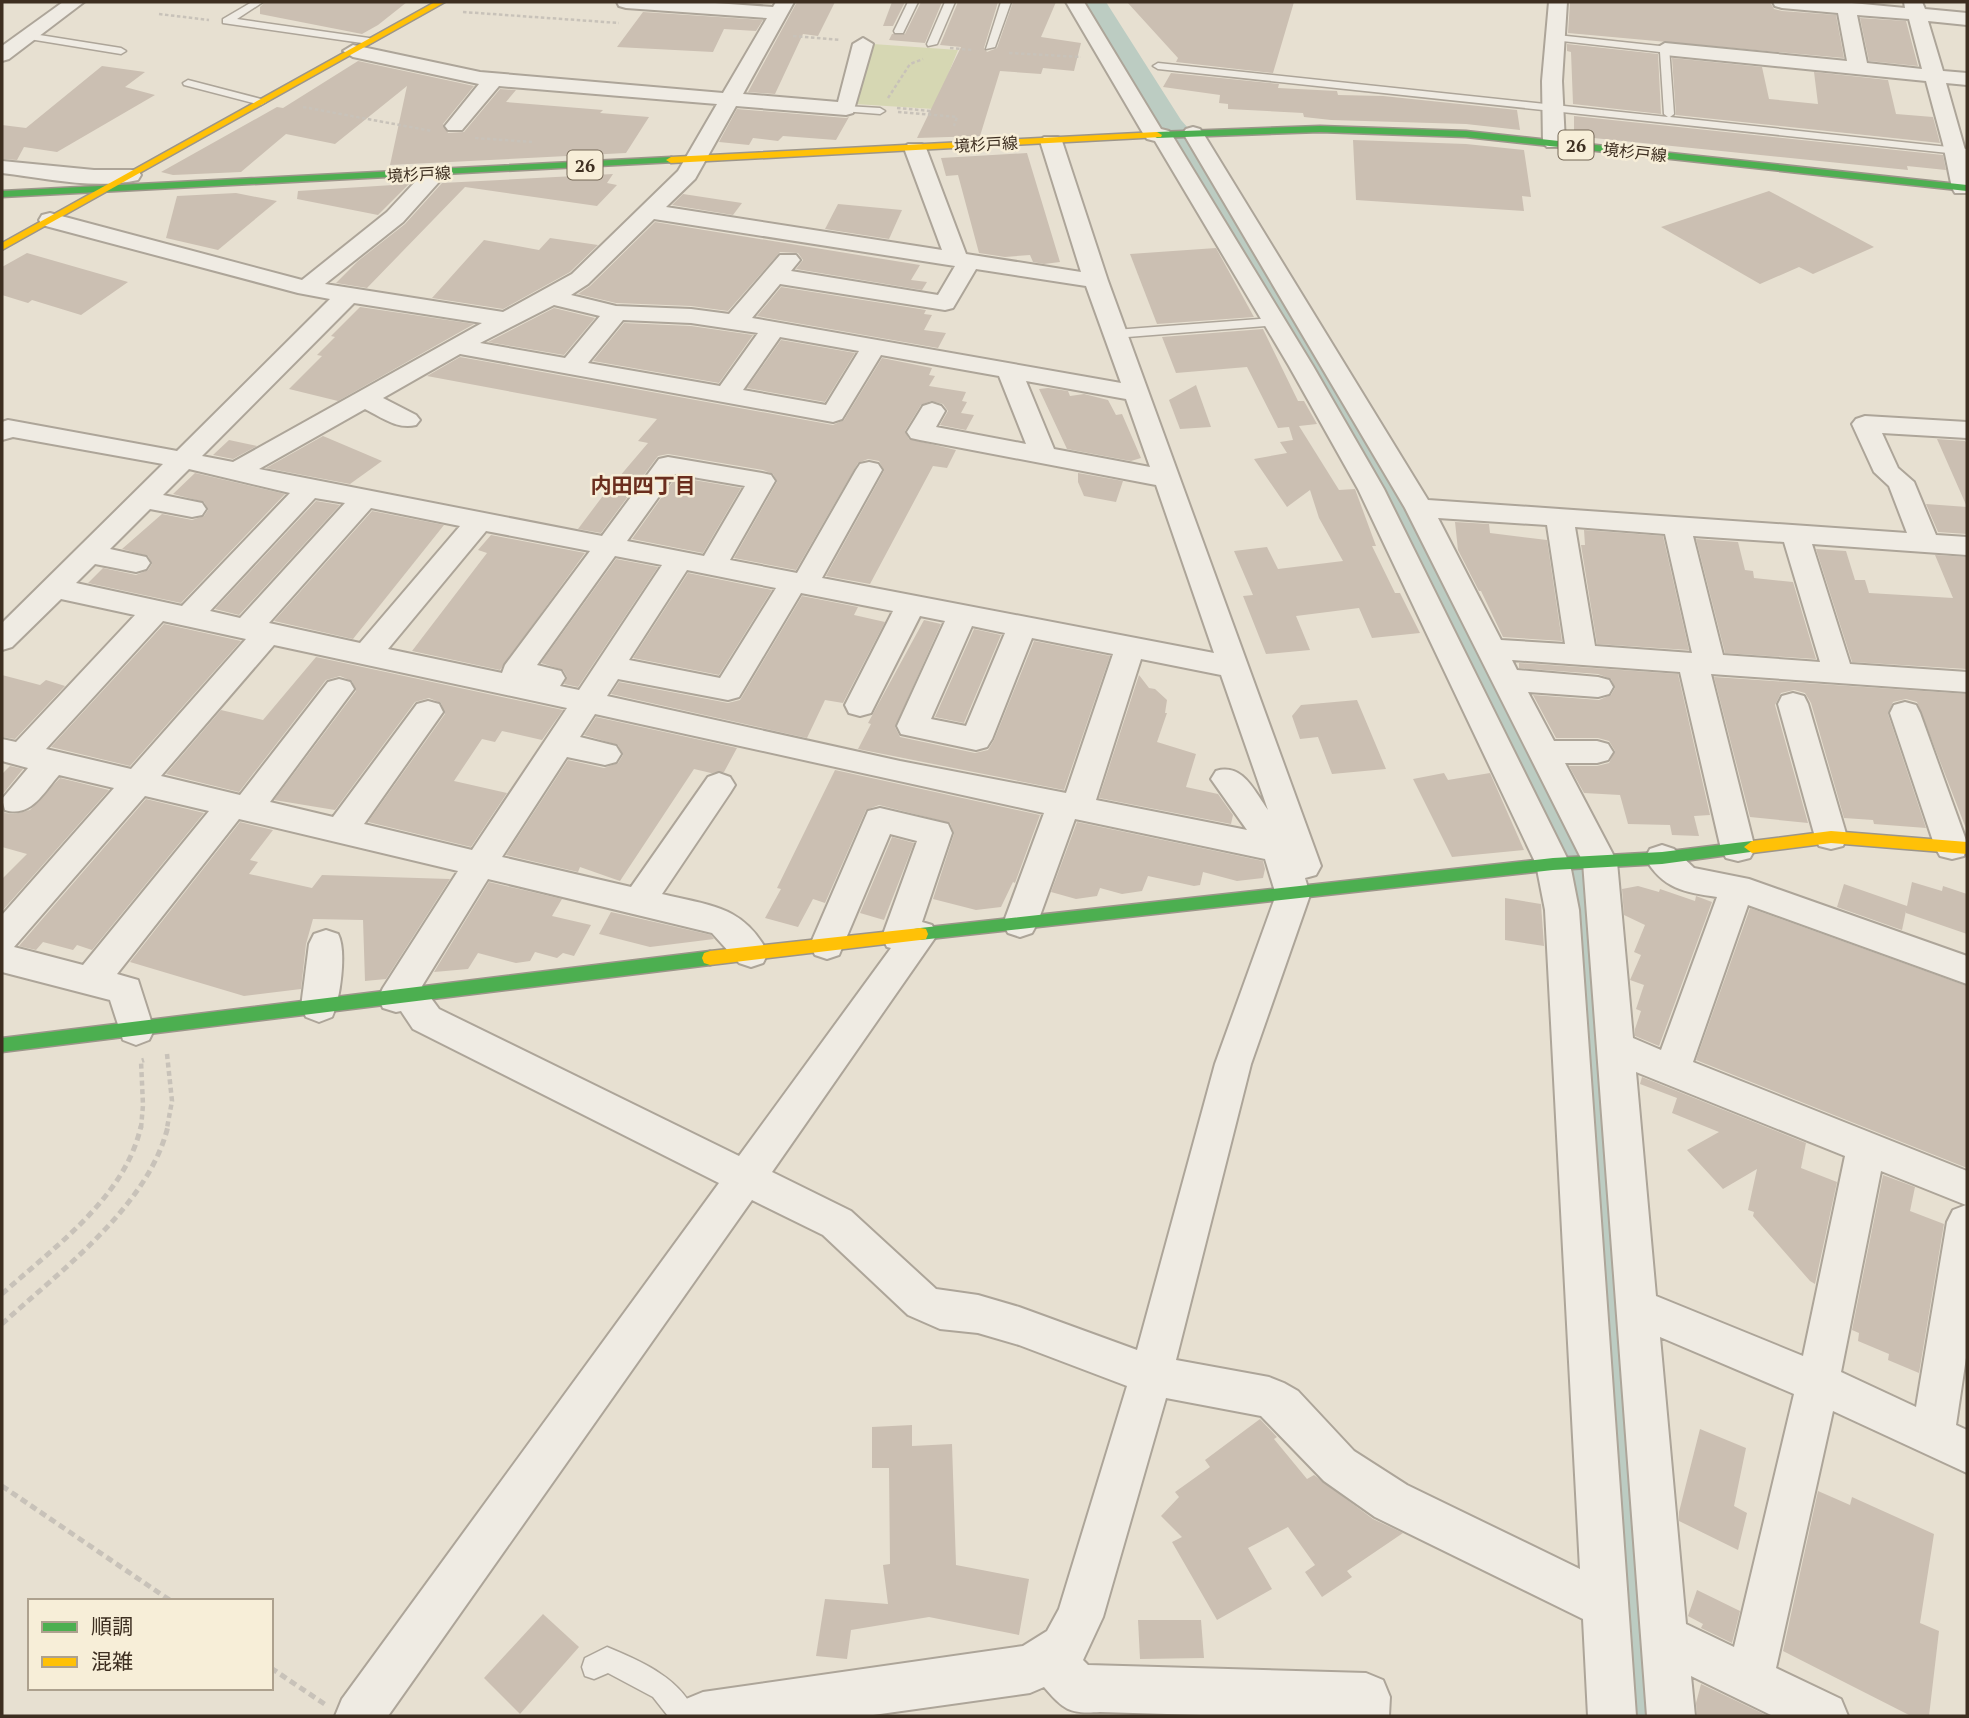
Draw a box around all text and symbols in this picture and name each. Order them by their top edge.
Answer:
road number: 26 [1558,130,1594,160]
street label: 境杉戸線 [953,131,1019,157]
street label: 境杉戸線 [1602,138,1668,166]
road number: 26 [568,150,602,180]
street label: 境杉戸線 [386,161,452,187]
district label: 内田四丁目 [591,471,696,499]
legend [28,1599,273,1690]
text: 順調 [91,1612,133,1640]
text: 混雑 [91,1647,133,1675]

